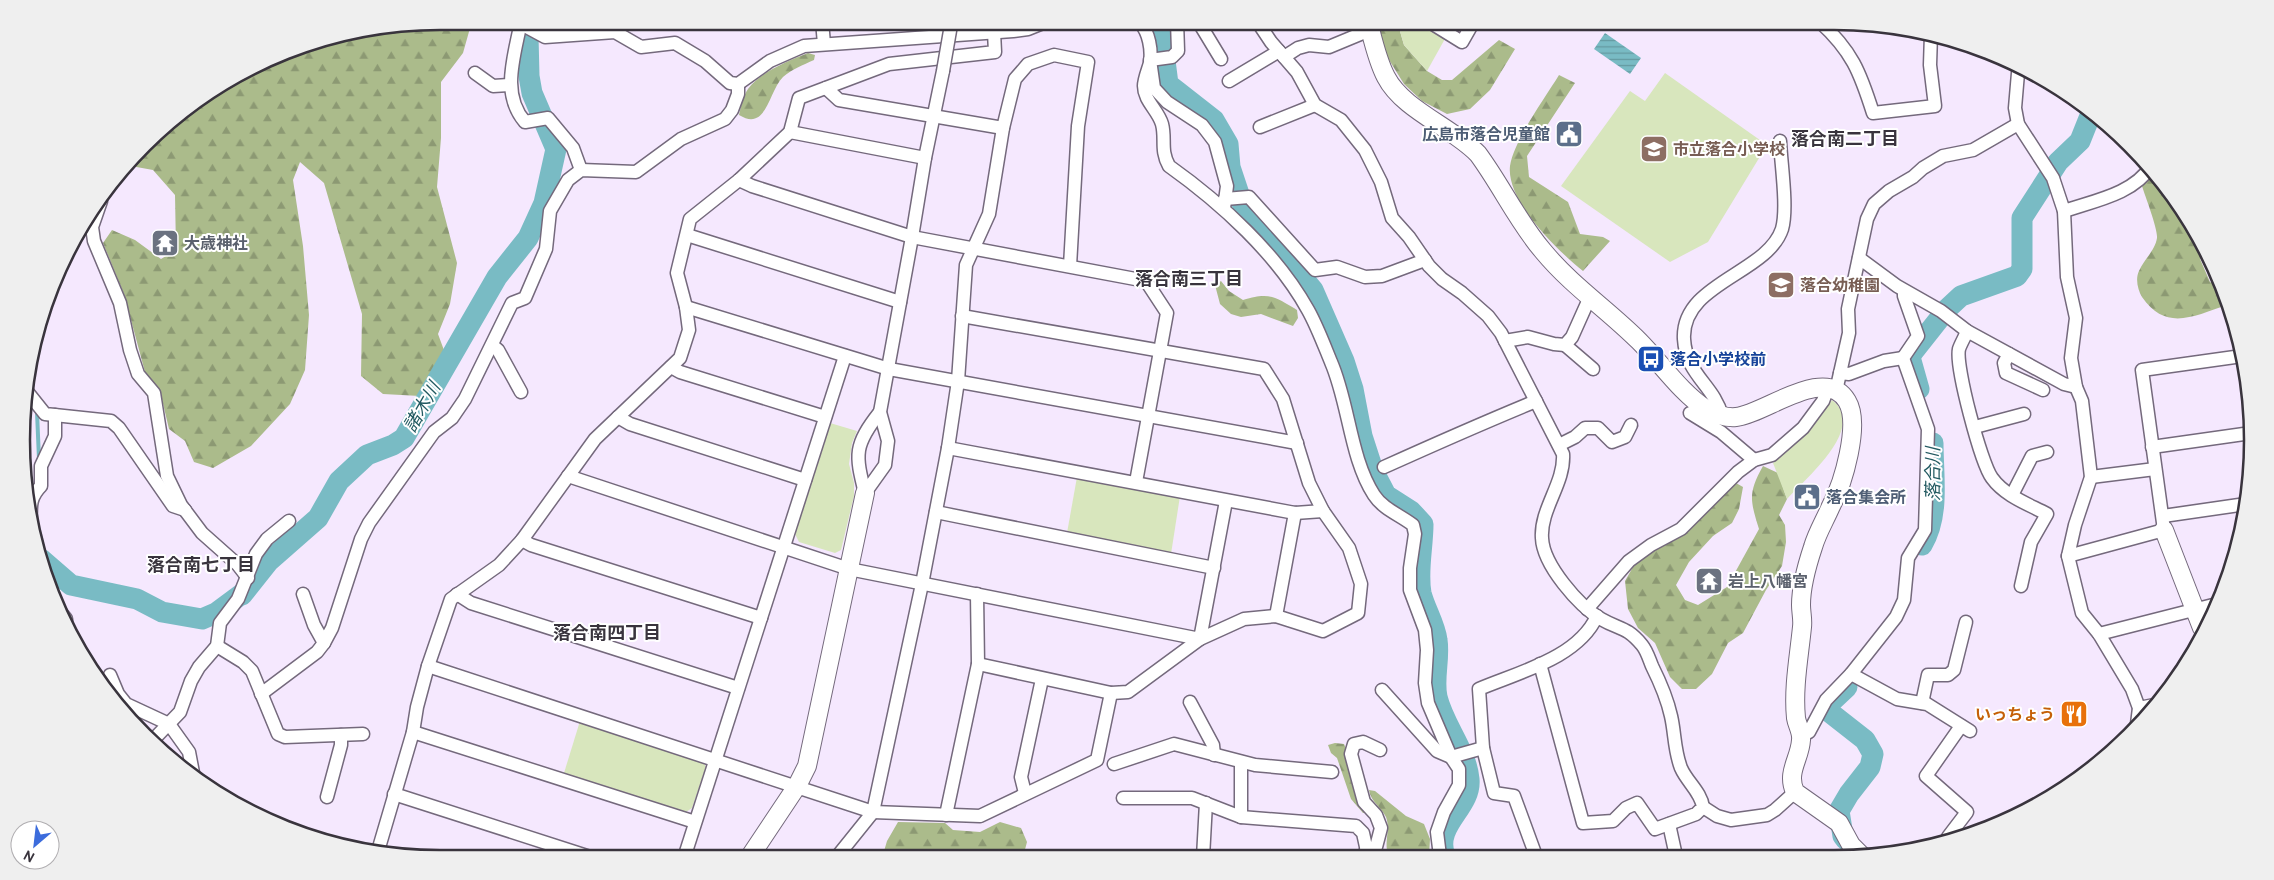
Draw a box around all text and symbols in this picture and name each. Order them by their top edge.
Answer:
public building icon: 広島市落合児童館 [1554,119,1584,149]
place label: 広島市落合児童館 [1422,126,1550,146]
district label: 落合南二丁目 [1791,129,1899,152]
school or university icon: 市立落合小学校 [1639,134,1669,164]
place label: 市立落合小学校 [1673,141,1785,161]
temple icon: 大歳神社 [150,228,180,258]
place label: 大歳神社 [184,234,248,255]
district label: 落合南三丁目 [1135,269,1243,292]
school or university icon: 落合幼稚園 [1766,270,1796,300]
place label: 落合幼稚園 [1800,277,1880,297]
bus stop icon: 落合小学校前 [1636,344,1666,374]
place label: 落合小学校前 [1670,351,1766,371]
water label: 諸木川 [400,377,448,437]
water label: 落合川 [1923,445,1946,501]
public building icon: 落合集会所 [1792,482,1822,512]
place label: 落合集会所 [1826,489,1906,509]
district label: 落合南七丁目 [147,555,255,578]
temple icon: 岩上八幡宮 [1694,566,1724,596]
place label: 岩上八幡宮 [1728,573,1808,593]
district label: 落合南四丁目 [553,623,661,646]
restaurant icon: いっちょう [2059,699,2089,729]
place label: いっちょう [1975,706,2055,726]
north arrow [10,820,60,870]
text: N [21,845,38,865]

